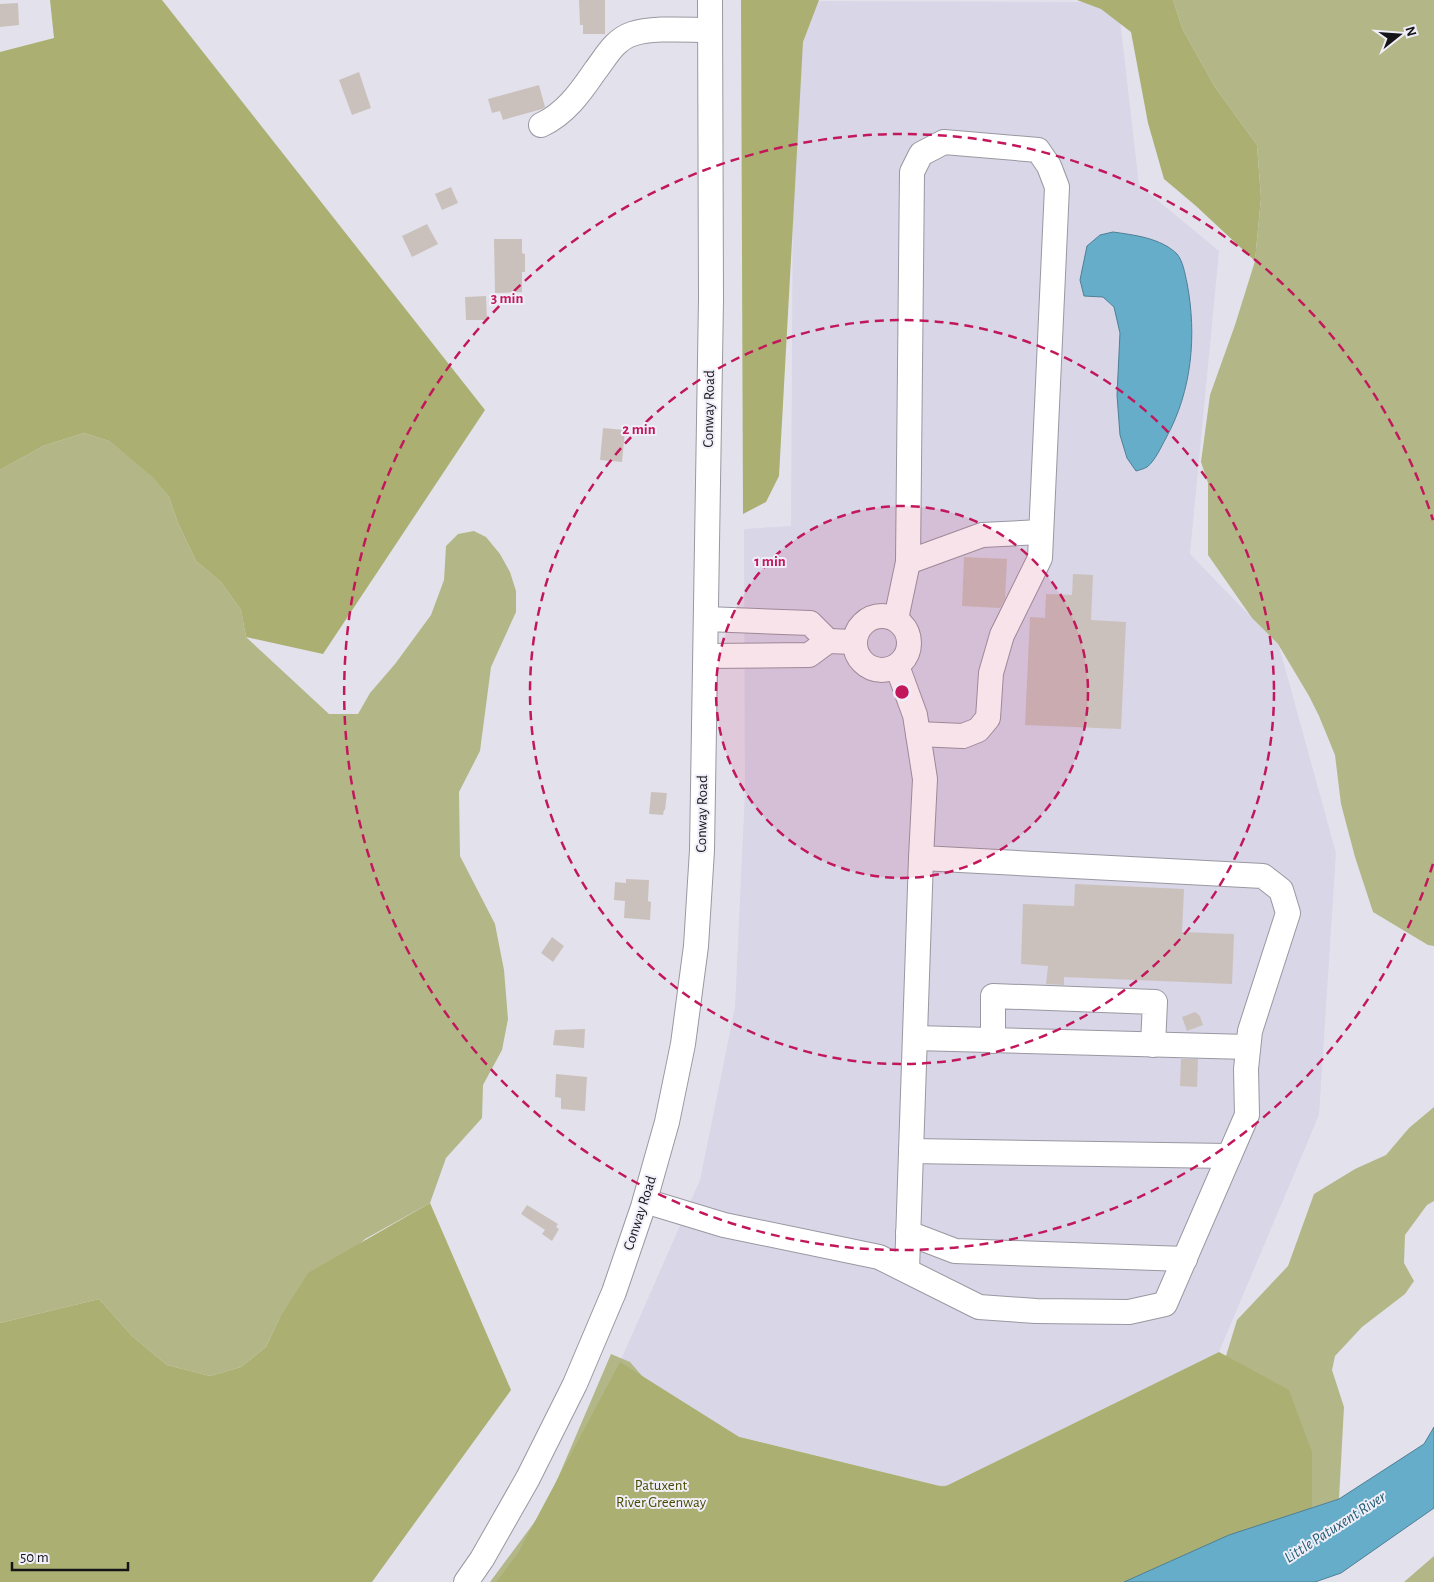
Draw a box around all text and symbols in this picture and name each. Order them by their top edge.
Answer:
north arrow [1374,10,1424,60]
text: N [1402,25,1419,38]
text: 3 min [491,291,523,306]
street label: Conway Road [701,370,717,448]
text: 2 min [622,422,656,437]
text: 1 min [754,554,786,569]
centre of rings [893,683,911,701]
street label: Conway Road [694,775,710,853]
street label: Conway Road [621,1174,659,1252]
park label: Patuxent River Greenway [616,1478,707,1510]
water label: Little Patuxent River [1281,1488,1389,1566]
scale bar [12,1540,129,1572]
text: 50 m [20,1550,49,1565]

